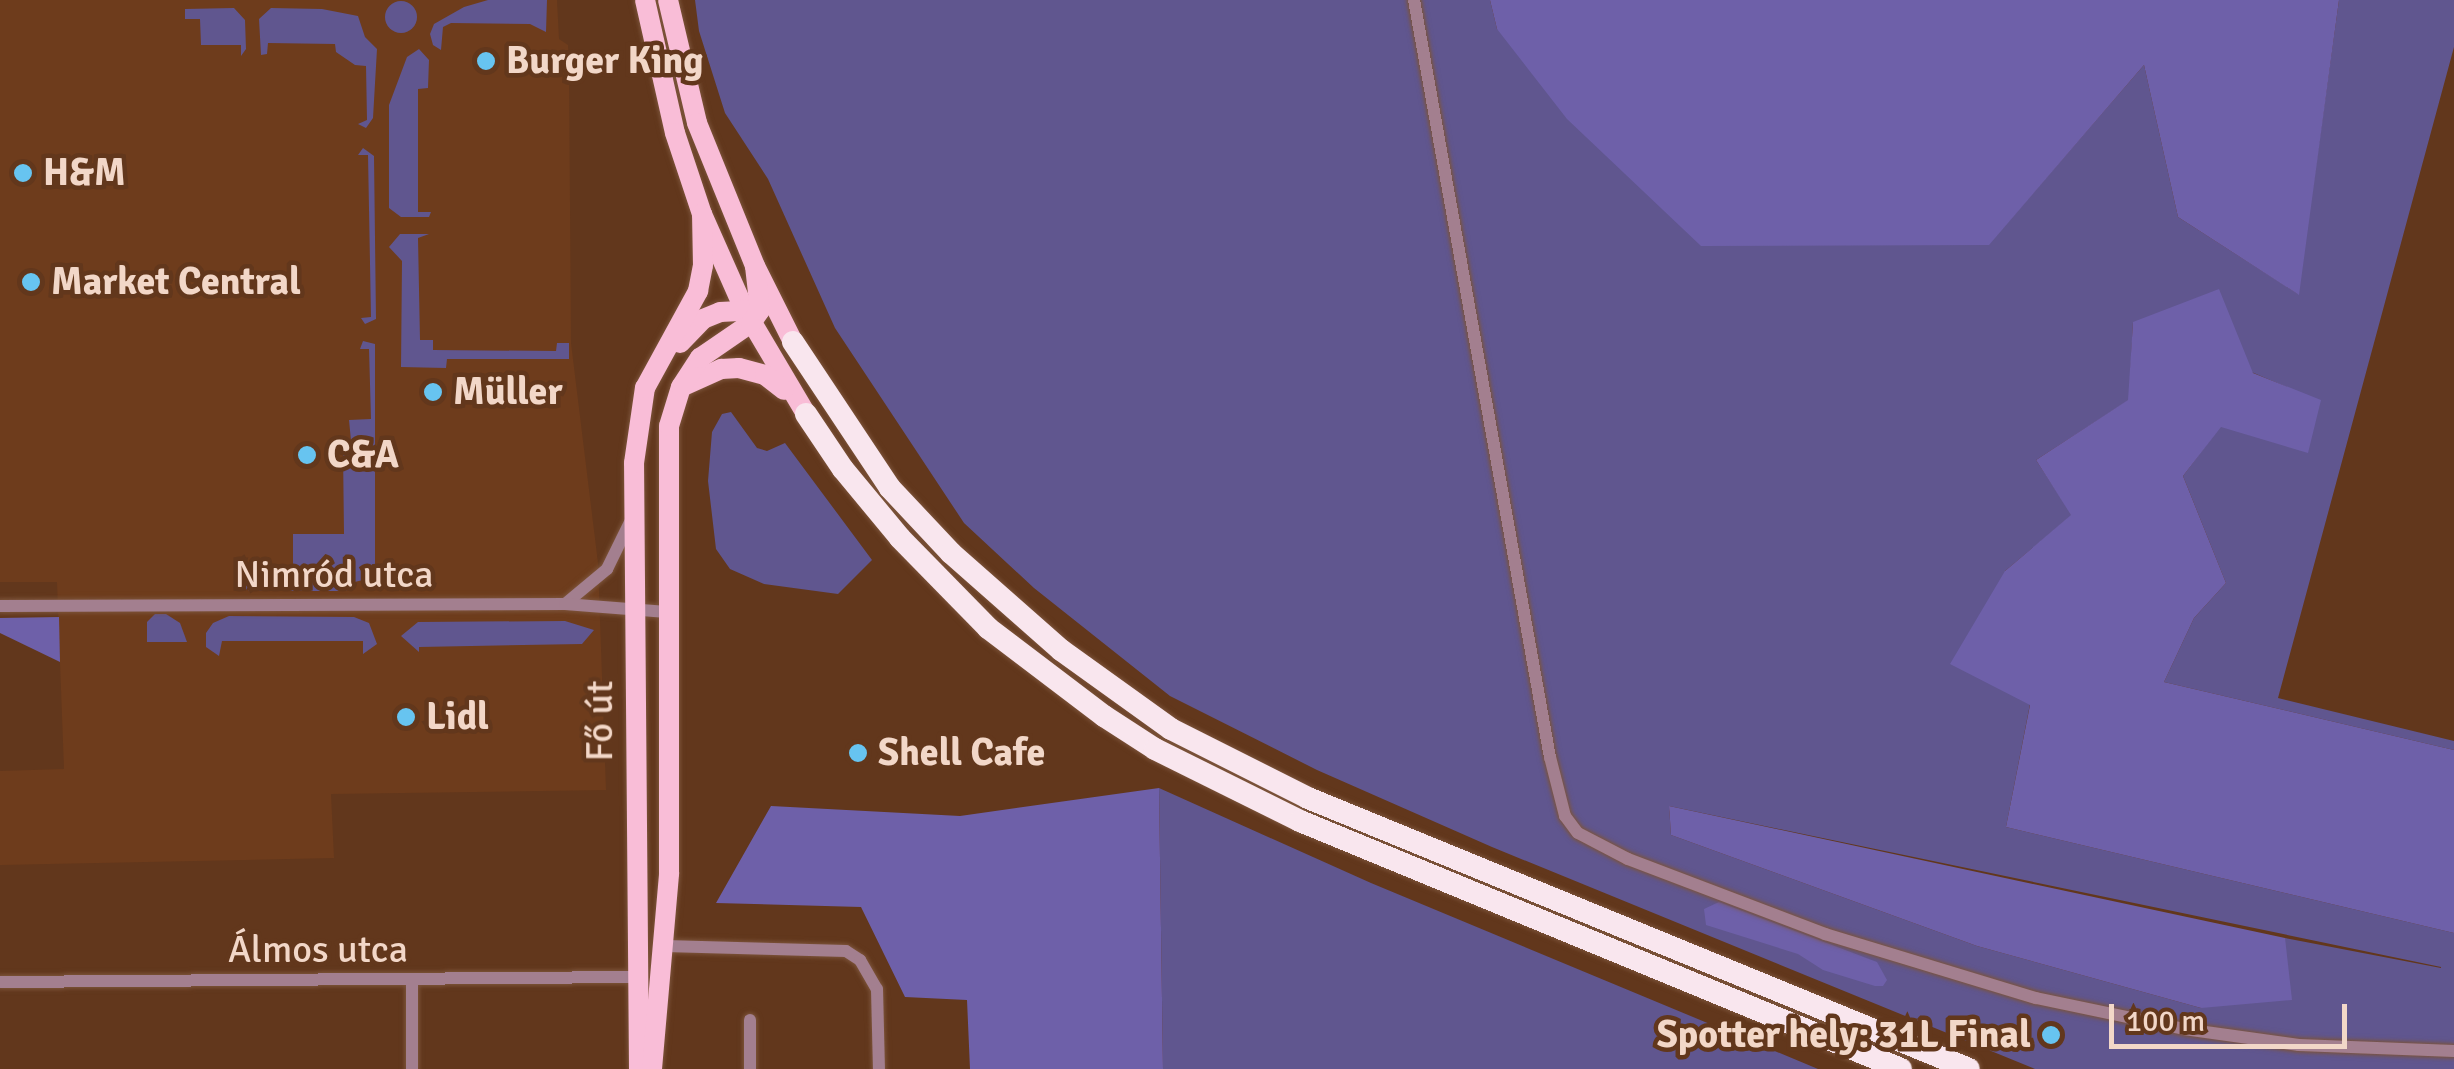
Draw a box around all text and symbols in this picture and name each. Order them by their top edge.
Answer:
place label: Burger King [506,38,704,84]
marker: Burger King [475,50,497,72]
place label: H&M [43,150,126,196]
marker: H&M [12,162,34,184]
place label: Market Central [51,259,301,305]
marker: Market Central [20,271,42,293]
place label: Müller [453,369,563,415]
marker: Müller [422,381,444,403]
place label: C&A [327,432,399,478]
marker: C&A [296,444,318,466]
street label: Nimród utca [235,552,433,598]
street label: Fő út [577,681,623,761]
place label: Lidl [426,694,489,740]
marker: Lidl [395,706,417,728]
place label: Shell Cafe [878,730,1045,776]
marker: Shell Cafe [847,742,869,764]
street label: Álmos utca [228,927,408,973]
scale bar [2114,984,2352,1046]
text: 100 m [2126,1003,2205,1040]
place label: Spotter hely: 31L Final [1657,1012,2031,1058]
marker: Spotter hely: 31L Final [2040,1024,2062,1046]

